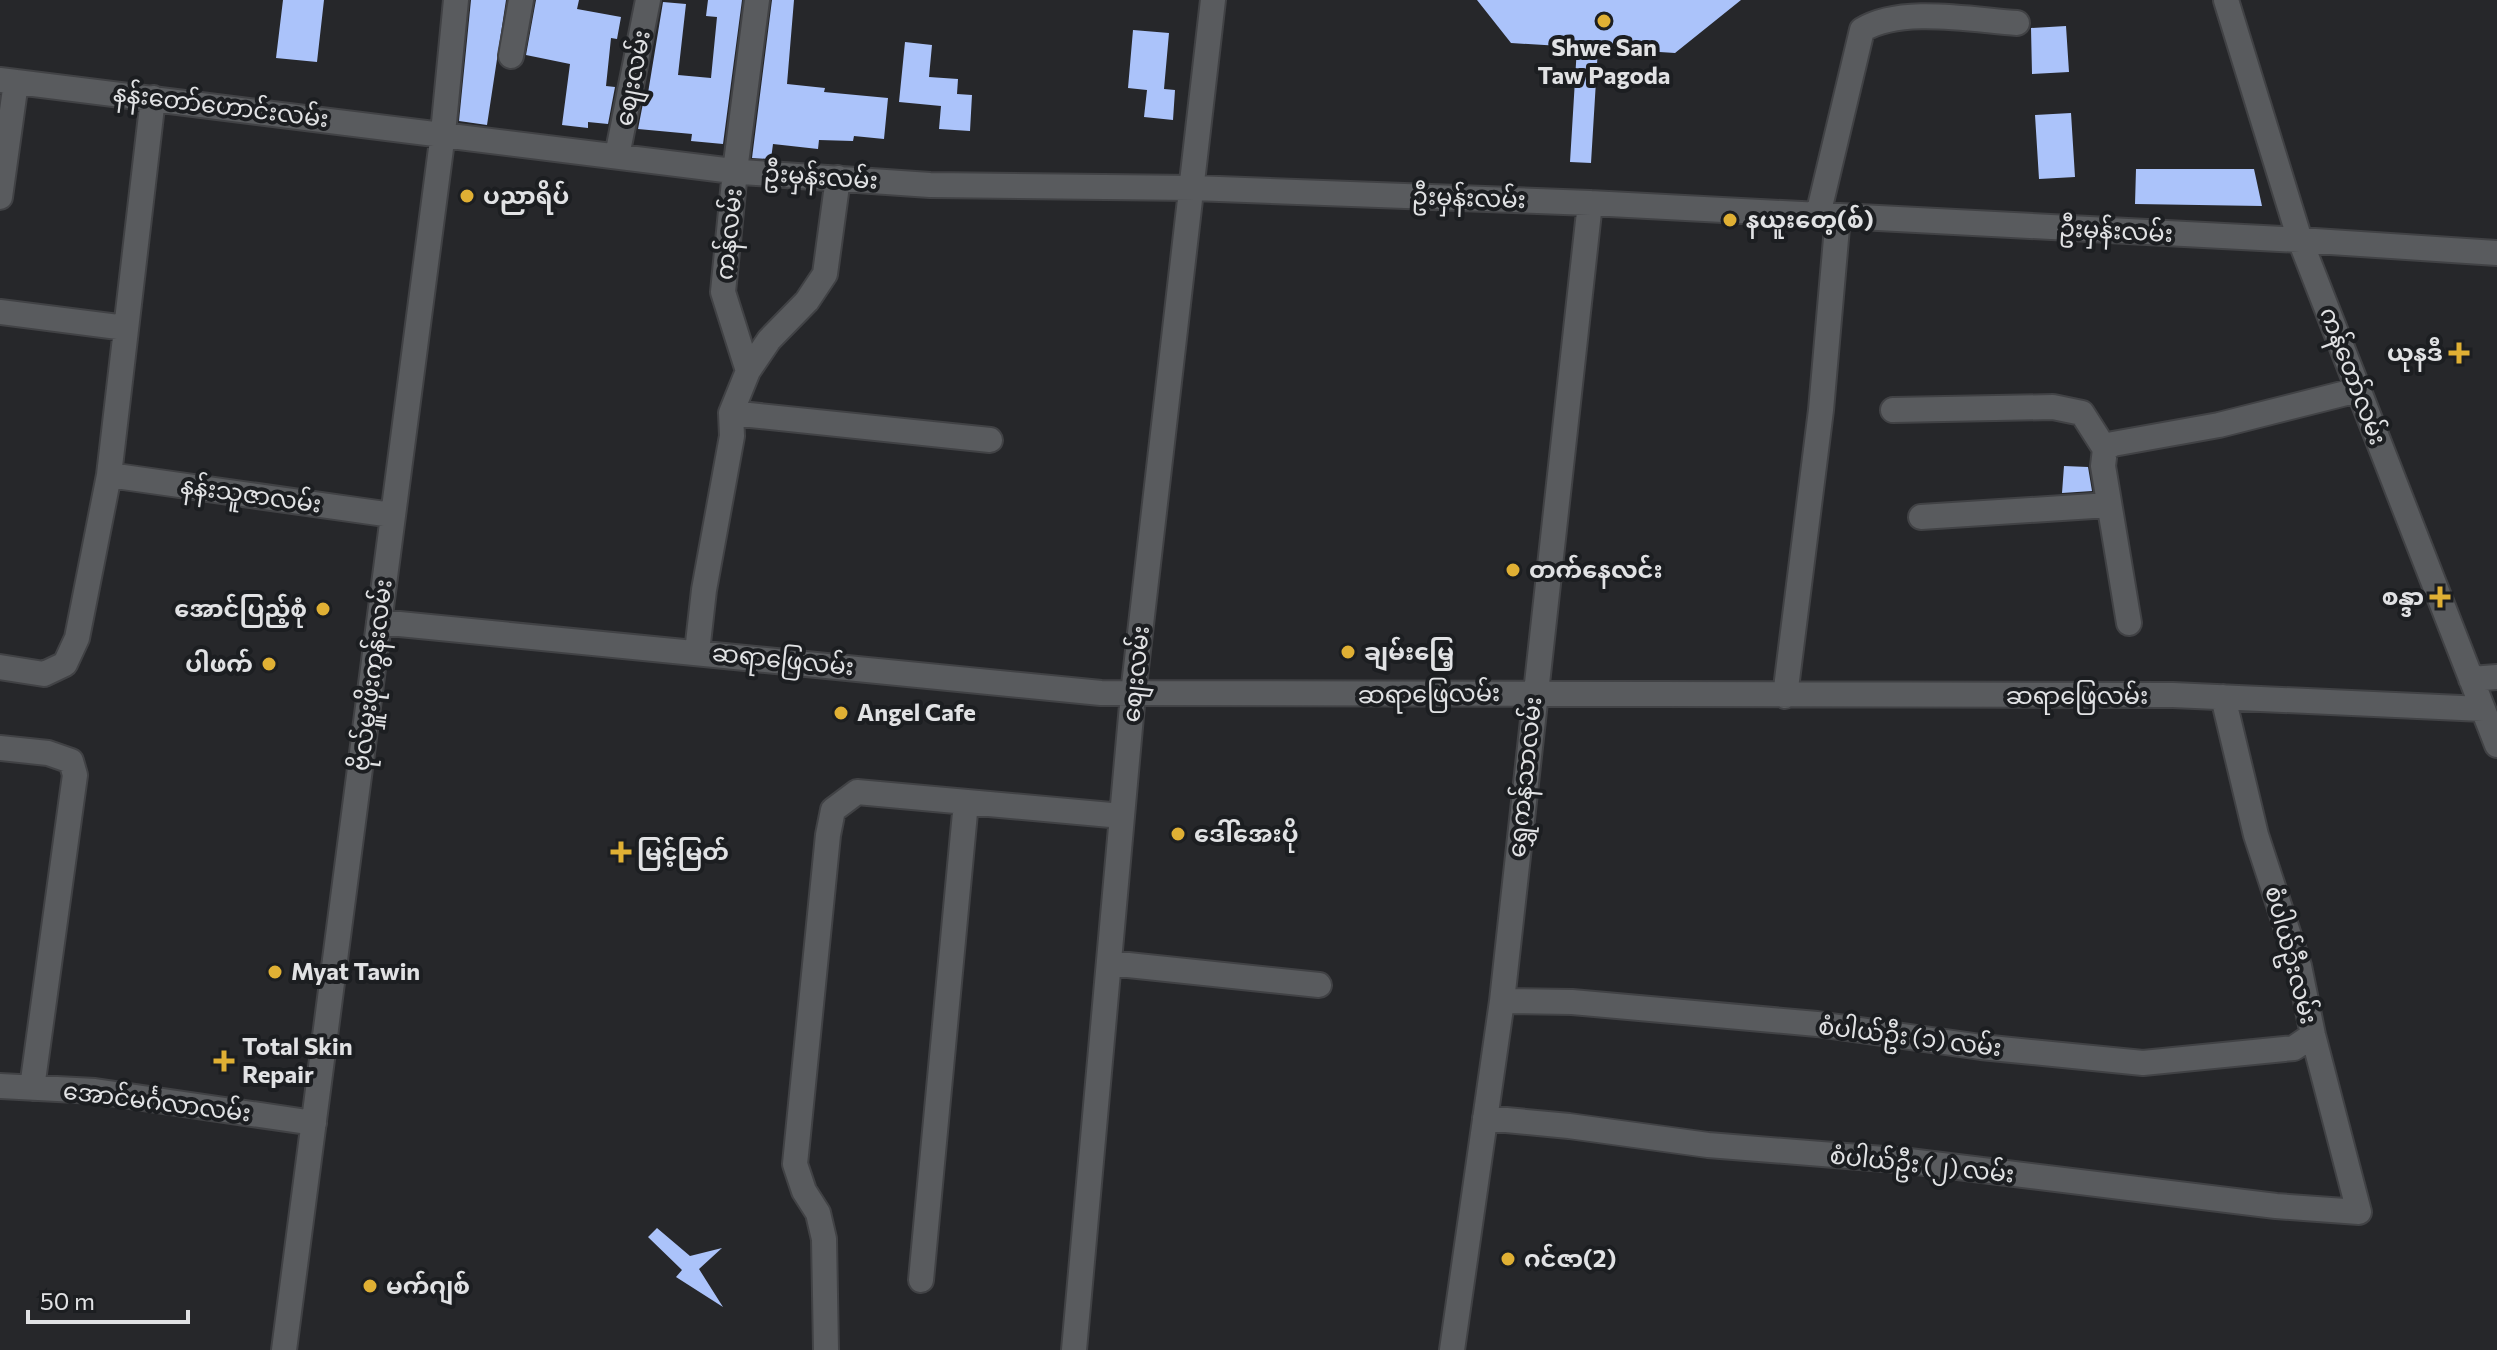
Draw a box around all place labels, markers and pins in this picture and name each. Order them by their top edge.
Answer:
marker: Shwe San Taw Pagoda [1595,12,1613,30]
place label: Shwe San Taw Pagoda [1538,32,1670,89]
place label: ပညာရိပ် [483,180,569,215]
marker: ပညာရိပ် [458,187,476,205]
place label: နယူးတေ့(စ်) [1746,204,1874,239]
marker: နယူးတေ့(စ်) [1721,211,1739,229]
place label: ယုနဒီ [2387,337,2443,372]
marker: ယုနဒီ [2450,344,2468,362]
place label: တက်နေလင်း [1529,554,1663,589]
marker: တက်နေလင်း [1504,561,1522,579]
place label: စန္ဒာ [2382,581,2424,617]
marker: စန္ဒာ [2431,588,2449,606]
place label: အောင်ပြည့်စုံ [174,593,307,628]
marker: အောင်ပြည့်စုံ [314,600,332,618]
place label: ချမ်းမြေ့ [1364,636,1454,672]
marker: ချမ်းမြေ့ [1339,643,1357,661]
place label: ပါဖက် [185,648,253,677]
marker: ပါဖက် [260,655,278,673]
place label: Angel Cafe [857,697,976,726]
marker: Angel Cafe [832,704,850,722]
place label: ဒေါ်အေးပို [1194,818,1299,853]
marker: ဒေါ်အေးပို [1169,825,1187,843]
place label: မြင့်မြတ် [637,836,729,871]
marker: မြင့်မြတ် [612,843,630,861]
place label: Myat Tawin [291,956,420,985]
marker: Myat Tawin [266,963,284,981]
place label: Total Skin Repair [242,1031,353,1088]
marker: Total Skin Repair [213,1050,235,1072]
place label: ဂင်ဇာ(2) [1524,1243,1616,1272]
marker: ဂင်ဇာ(2) [1499,1250,1517,1268]
place label: မက်ဂျစ် [386,1270,470,1306]
marker: မက်ဂျစ် [361,1277,379,1295]

